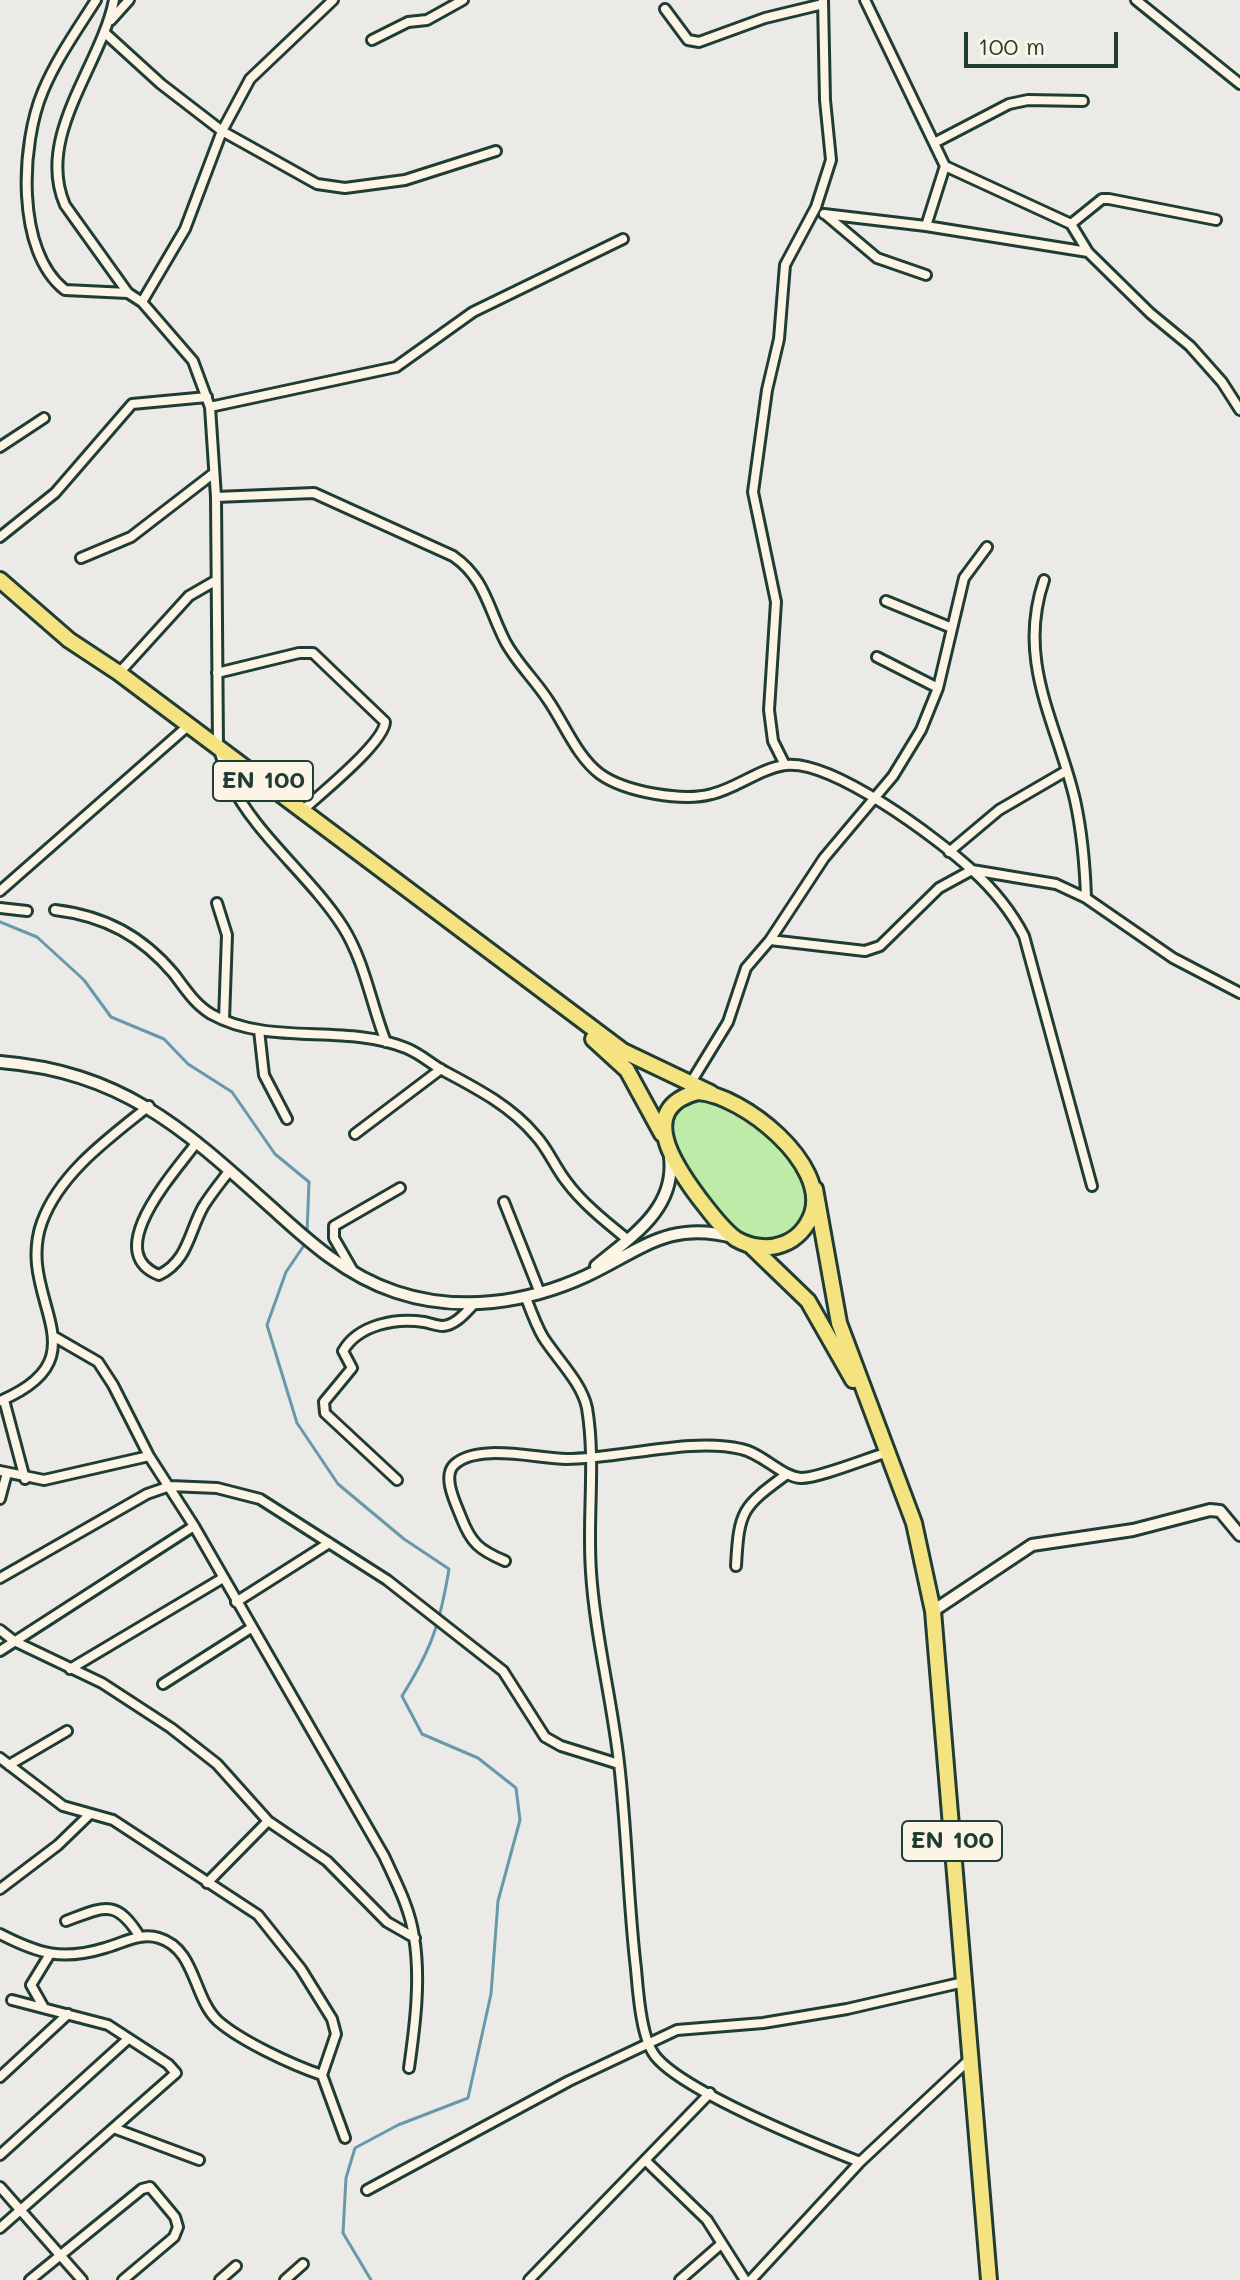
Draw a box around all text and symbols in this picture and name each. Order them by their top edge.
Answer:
scale bar [968,16,1122,66]
text: 100 m [978,30,1045,61]
road number: EN 100 [213,761,313,801]
road number: EN 100 [902,1821,1002,1861]

